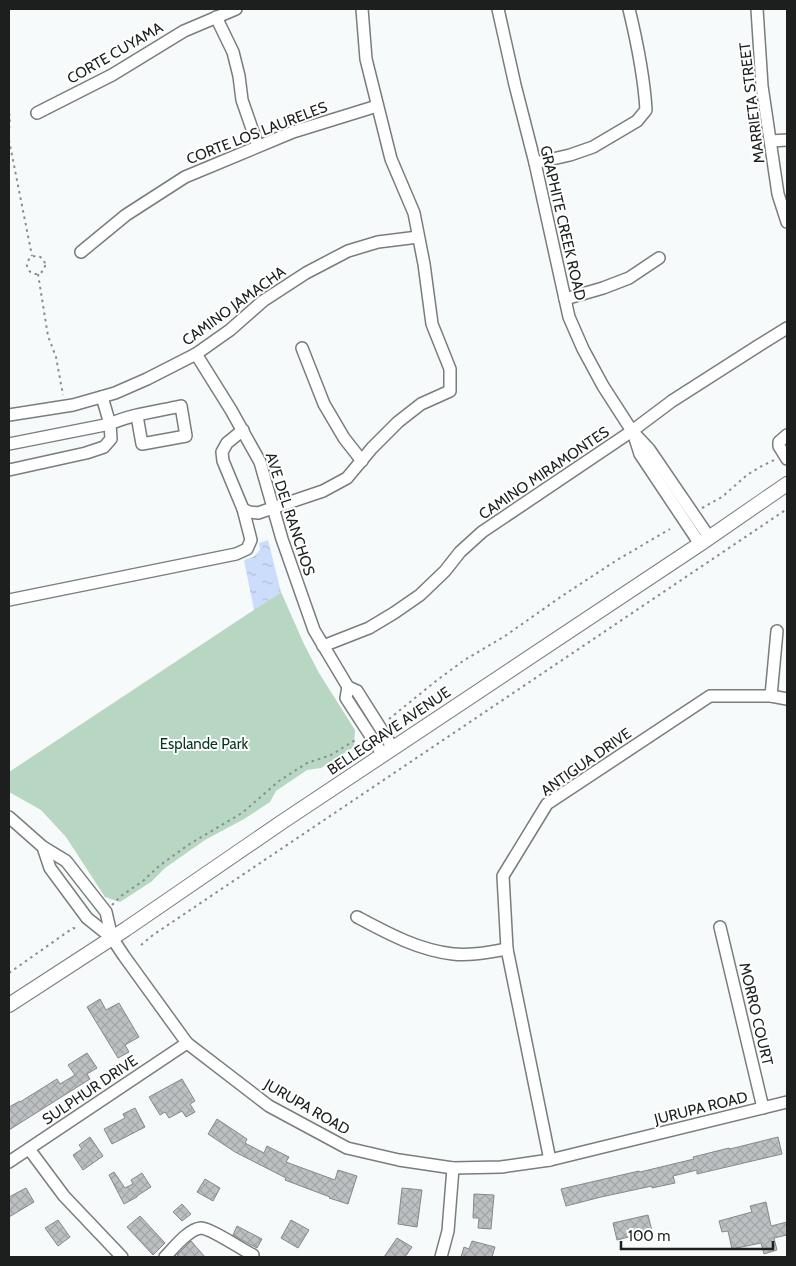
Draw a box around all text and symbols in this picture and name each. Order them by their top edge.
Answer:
street label: CORTE CUYAMA [64,18,167,88]
street label: MARRIETA STREET [736,41,768,165]
street label: CORTE LOS LAURELES [184,98,330,168]
street label: GRAPHITE CREEK ROAD [536,144,590,302]
street label: CAMINO JAMACHA [179,262,290,350]
street label: CAMINO MIRAMONTES [475,423,613,523]
street label: AVE DEL RANCHOS [262,450,318,578]
street label: BELLEGRAVE AVENUE [324,683,454,779]
street label: ANTIGUA DRIVE [537,724,635,800]
park label: Esplande Park [160,735,248,753]
street label: MORRO COURT [735,961,777,1067]
street label: SULPHUR DRIVE [39,1052,141,1128]
street label: JURUPA ROAD [260,1075,353,1139]
street label: JURUPA ROAD [651,1088,750,1129]
scale bar [621,1218,774,1250]
text: 100 m [628,1227,670,1245]

